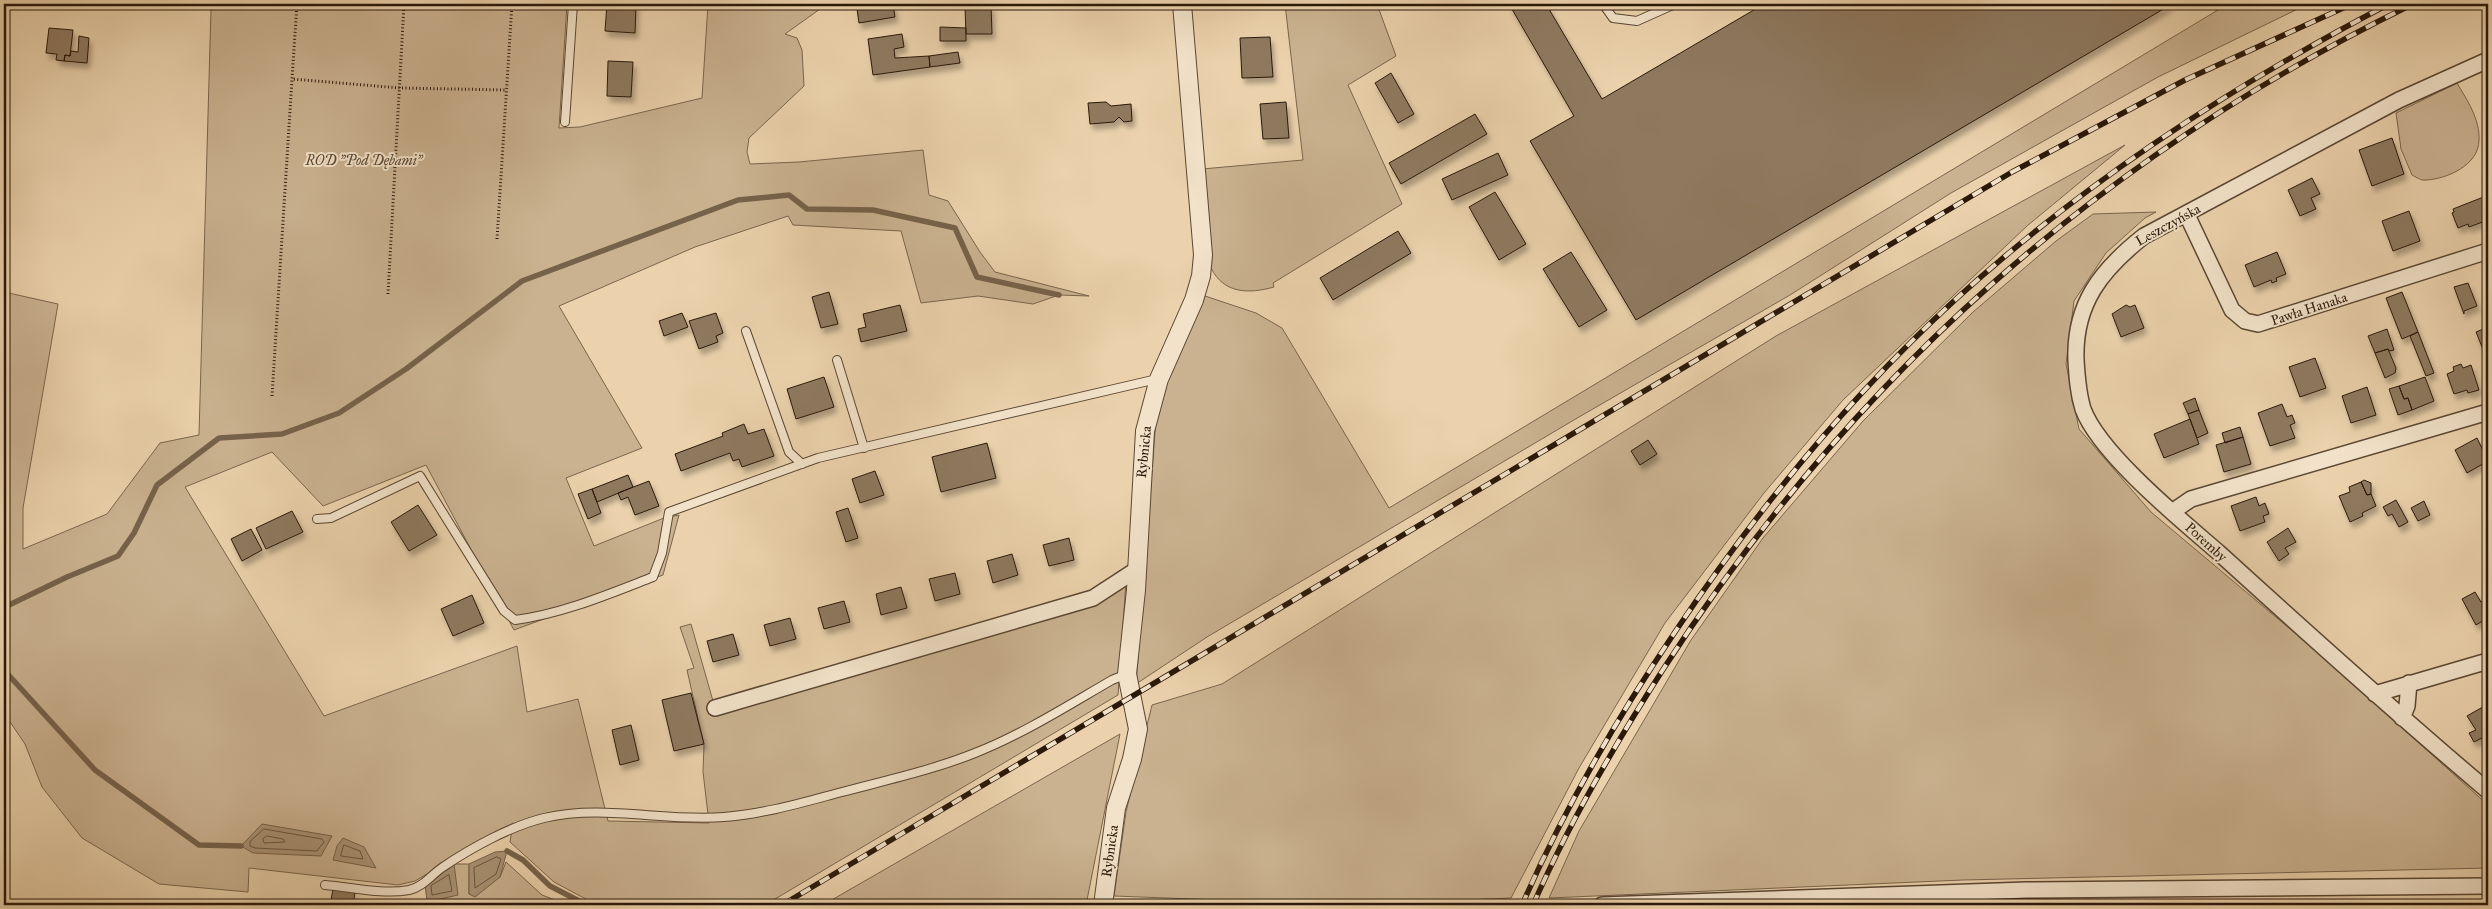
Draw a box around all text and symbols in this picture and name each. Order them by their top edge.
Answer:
park label: ROD "Pod Dębami" [305,152,424,169]
street label: Leszczyńska [2133,200,2204,250]
street label: Pawła Hanaka [2269,289,2349,329]
street label: Rybnicka [1133,425,1155,479]
street label: Poremby [2181,519,2231,566]
street label: Rybnicka [1098,824,1122,878]

